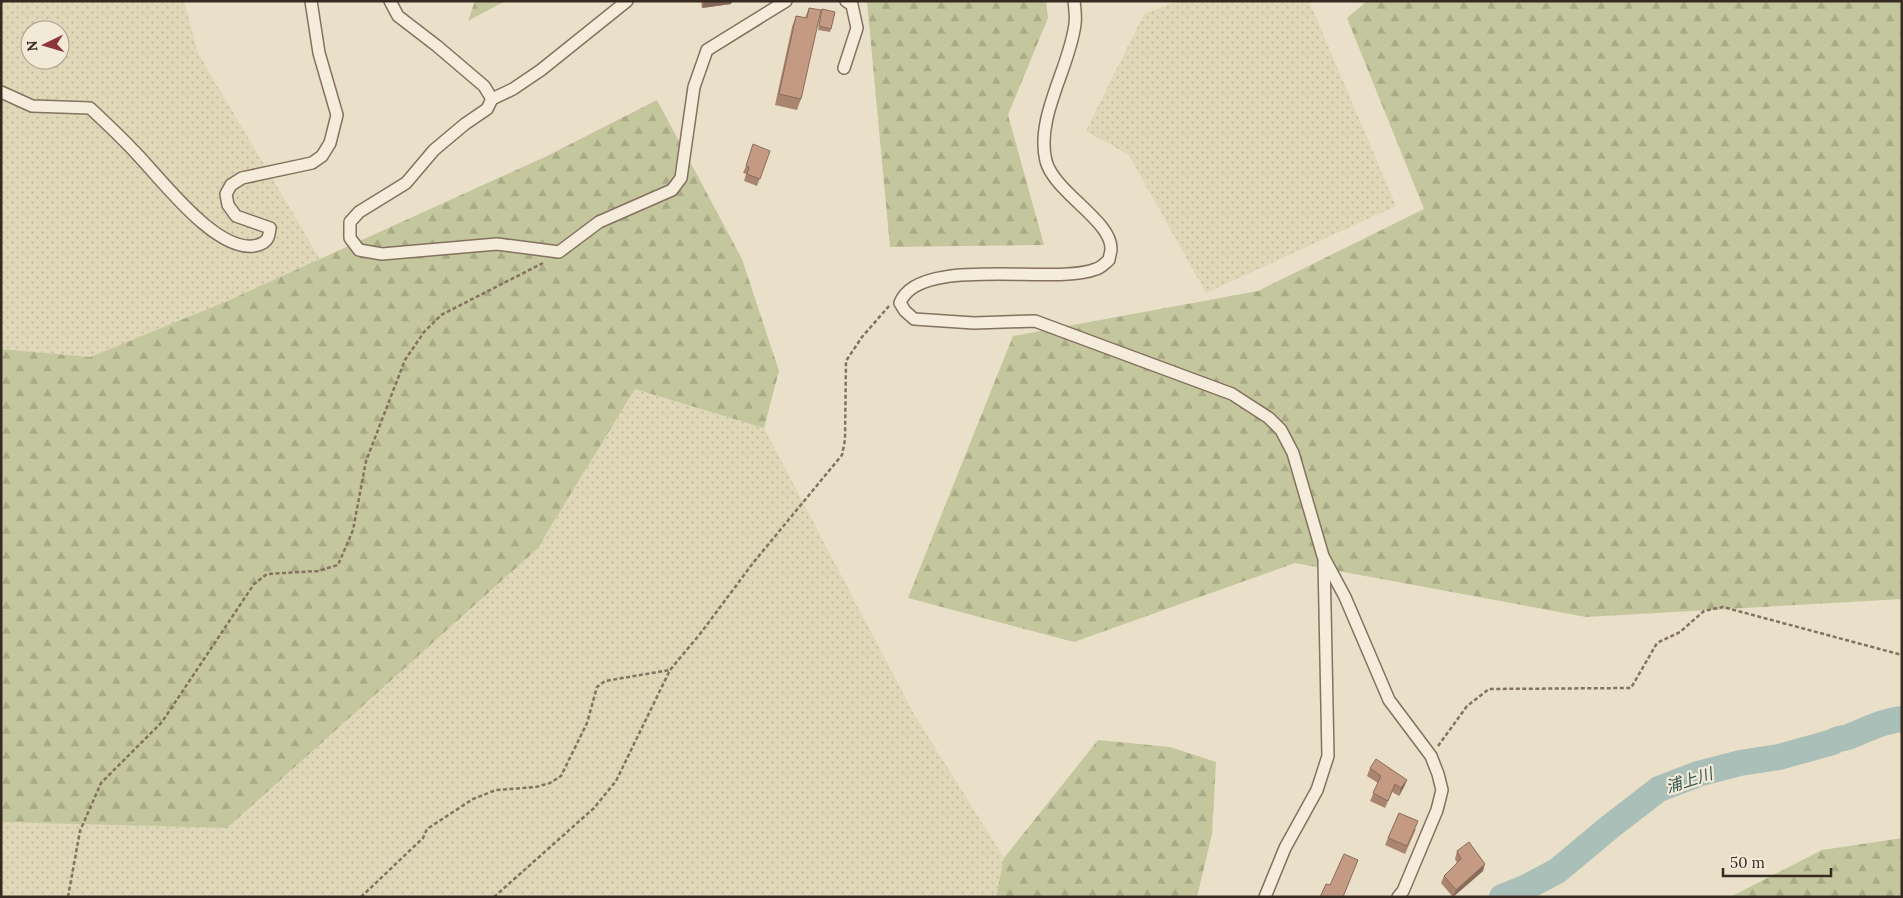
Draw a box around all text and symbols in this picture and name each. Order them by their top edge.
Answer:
north arrow [20,20,70,70]
text: N [23,40,41,52]
water label: 浦上川 [1663,762,1717,797]
scale bar [1723,846,1830,878]
text: 50 m [1730,853,1765,872]

